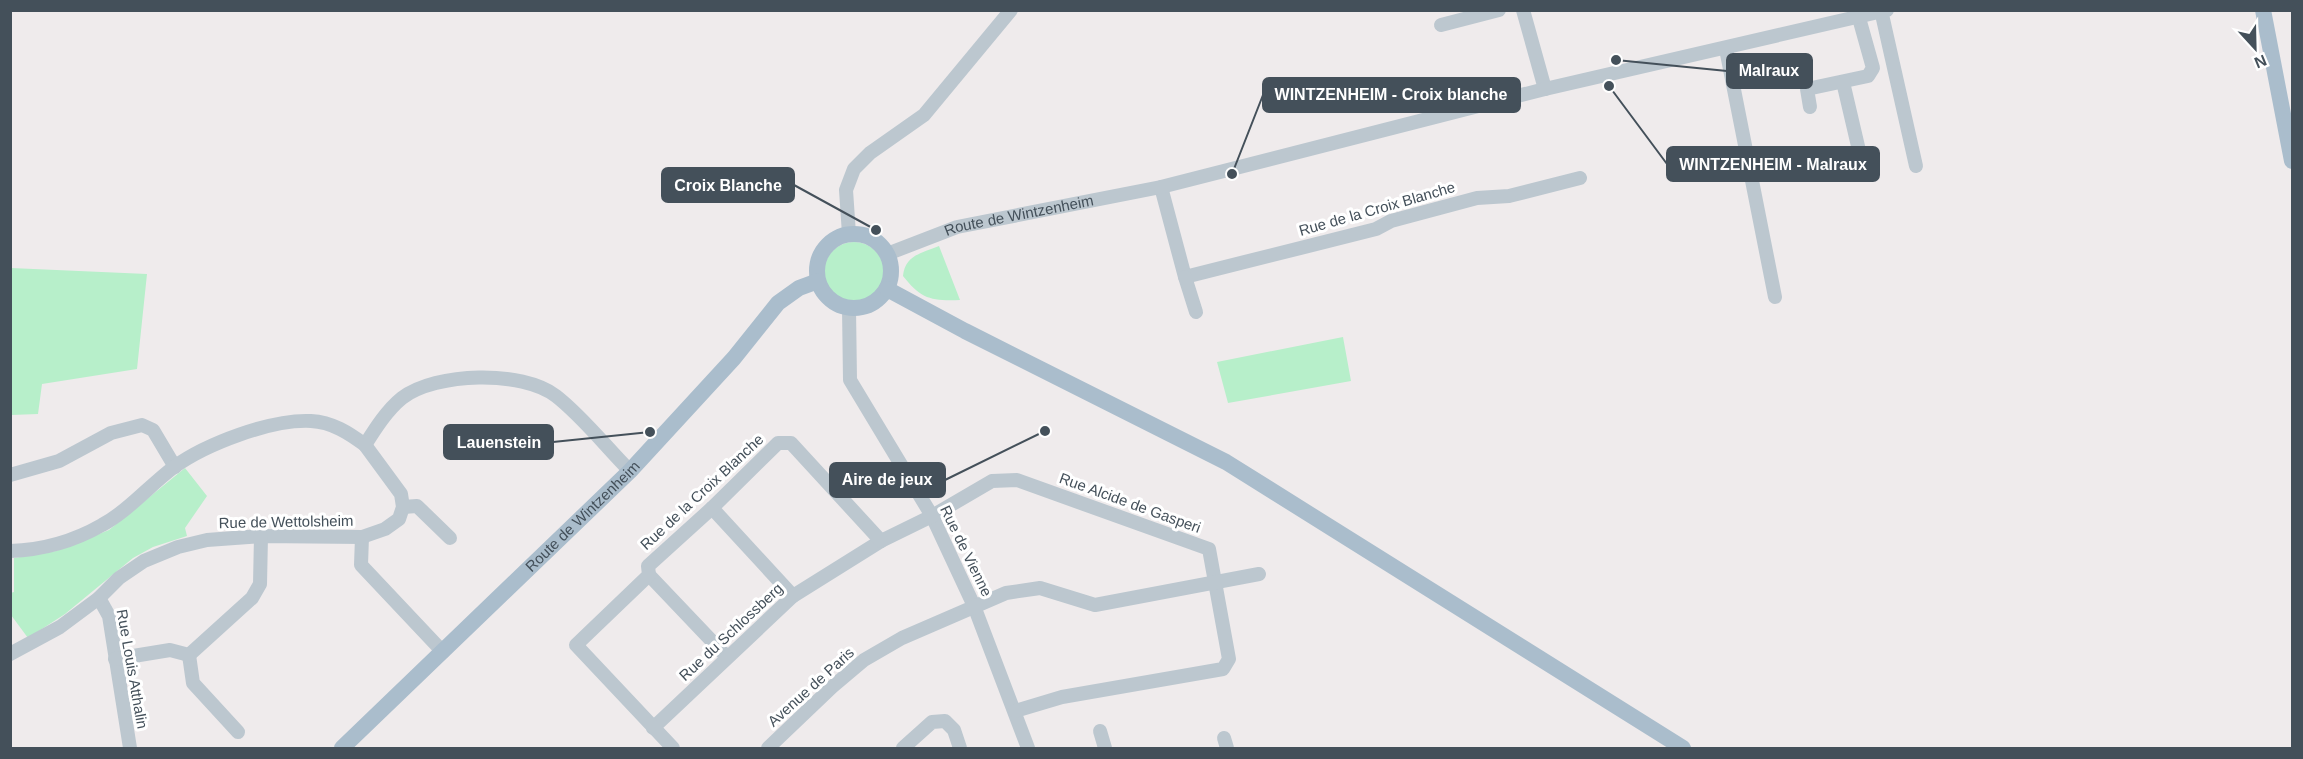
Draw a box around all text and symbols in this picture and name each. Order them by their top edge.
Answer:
north arrow [2225,18,2285,78]
text: N [2252,51,2269,71]
callout: Malraux [1727,54,1812,88]
text: Malraux [1739,62,1799,79]
callout: WINTZENHEIM - Croix blanche [1263,78,1520,112]
text: WINTZENHEIM - Croix blanche [1275,86,1508,103]
callout: WINTZENHEIM - Malraux [1667,147,1879,181]
text: WINTZENHEIM - Malraux [1679,156,1867,173]
callout: Croix Blanche [662,168,794,202]
text: Croix Blanche [674,177,782,194]
street label: Rue de la Croix Blanche [1297,178,1457,239]
street label: Route de Wintzenheim [942,191,1095,239]
callout: Lauenstein [444,425,553,459]
street label: Rue de la Croix Blanche [637,430,767,553]
text: Lauenstein [457,434,541,451]
street label: Route de Wintzenheim [522,457,643,575]
callout: Aire de jeux [830,463,945,497]
street label: Rue Alcide de Gasperi [1057,469,1203,536]
text: Aire de jeux [842,471,932,488]
street label: Rue de Vienne [937,503,996,599]
street label: Rue de Wettolsheim [218,512,354,531]
street label: Rue du Schlossberg [675,579,786,684]
street label: Rue Louis Atthalin [114,608,151,730]
street label: Avenue de Paris [764,644,857,730]

